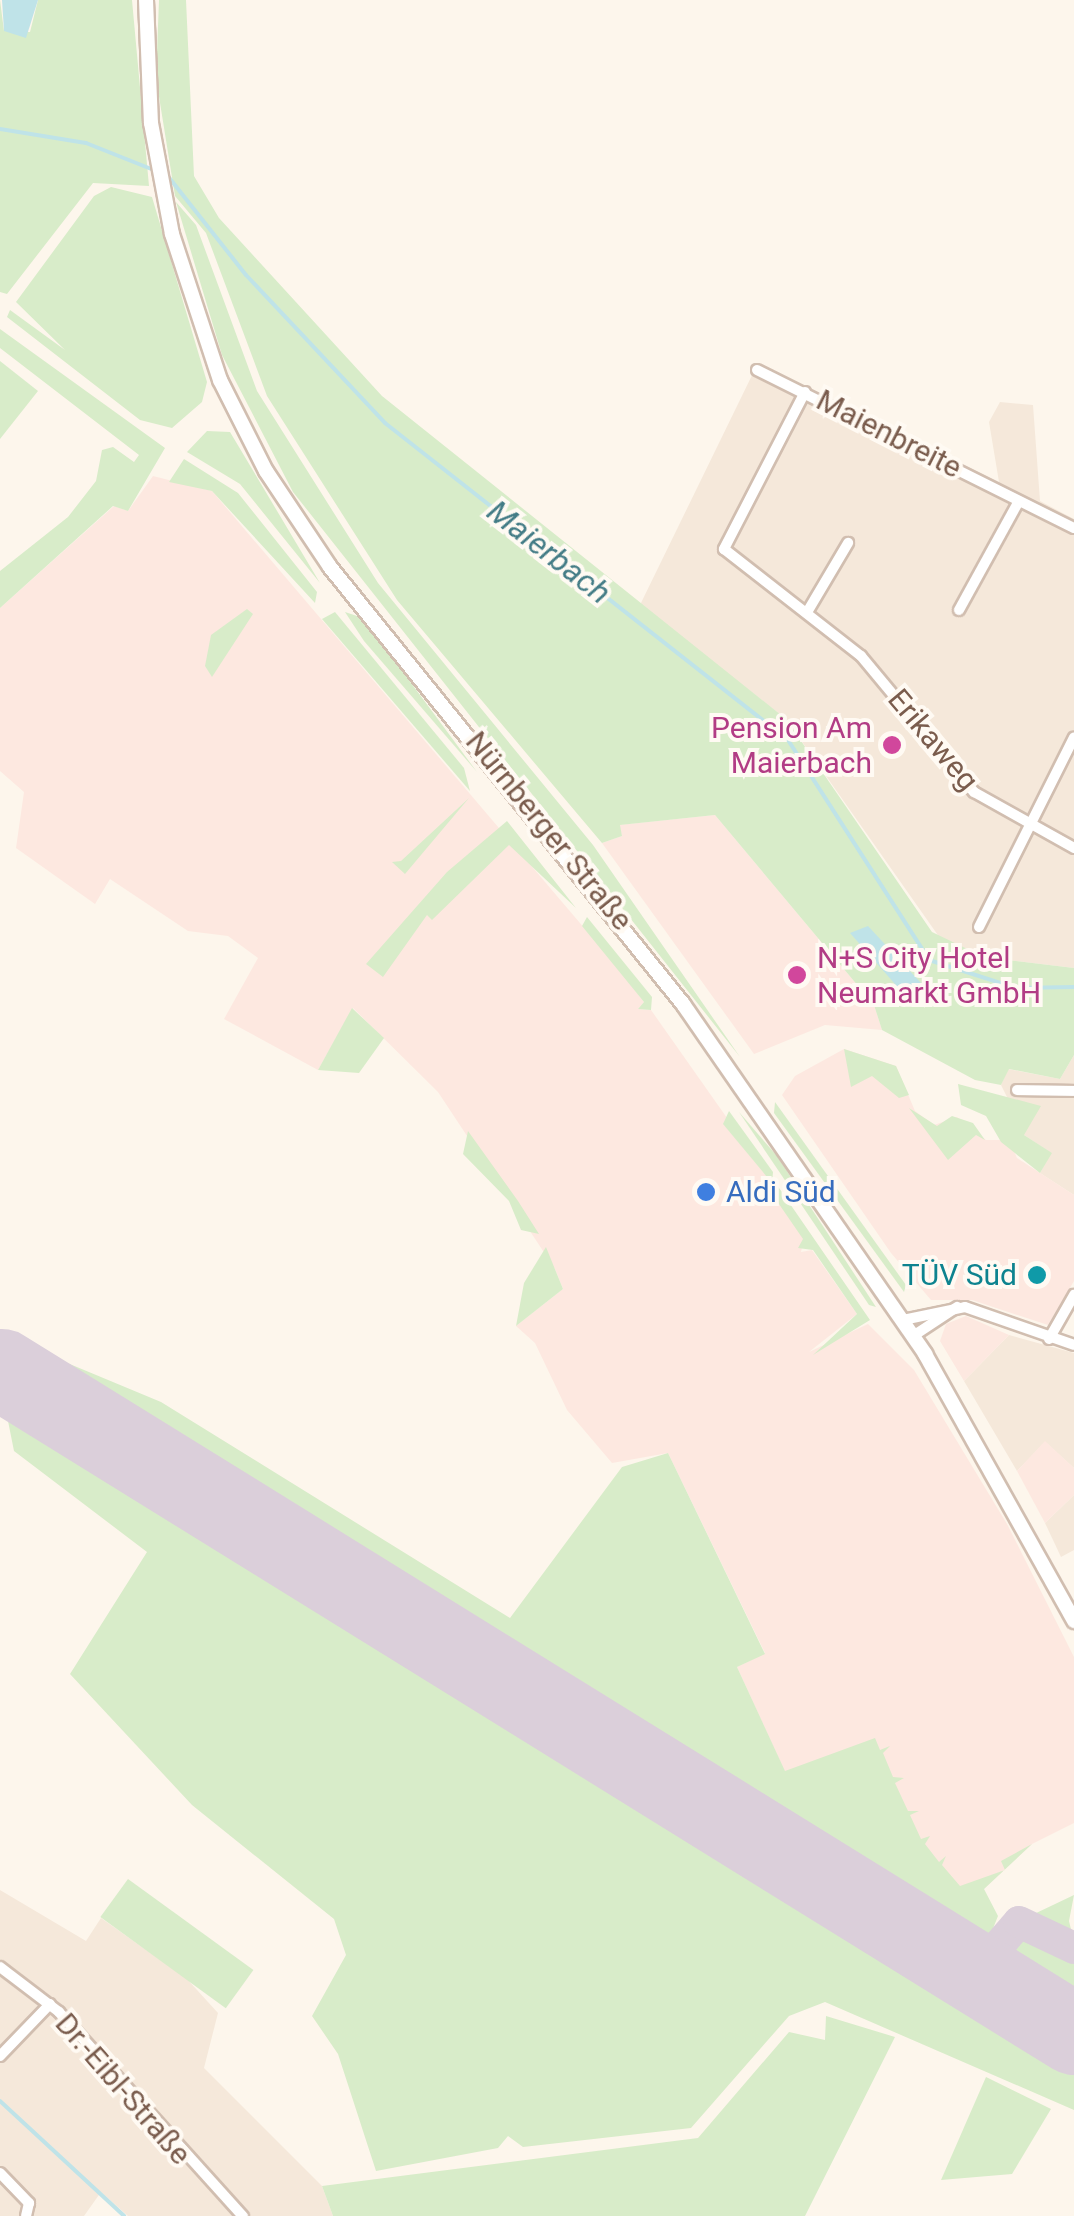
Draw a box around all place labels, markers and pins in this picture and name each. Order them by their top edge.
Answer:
place label: Pension Am Maierbach [711,710,872,780]
marker: Pension Am Maierbach [881,734,903,756]
place label: N+S City Hotel Neumarkt GmbH [817,940,1041,1010]
marker: N+S City Hotel Neumarkt GmbH [786,964,808,986]
place label: Aldi Süd [726,1174,836,1210]
marker: Aldi Süd [695,1181,717,1203]
place label: TÜV Süd [902,1257,1017,1293]
marker: TÜV Süd [1026,1264,1048,1286]

